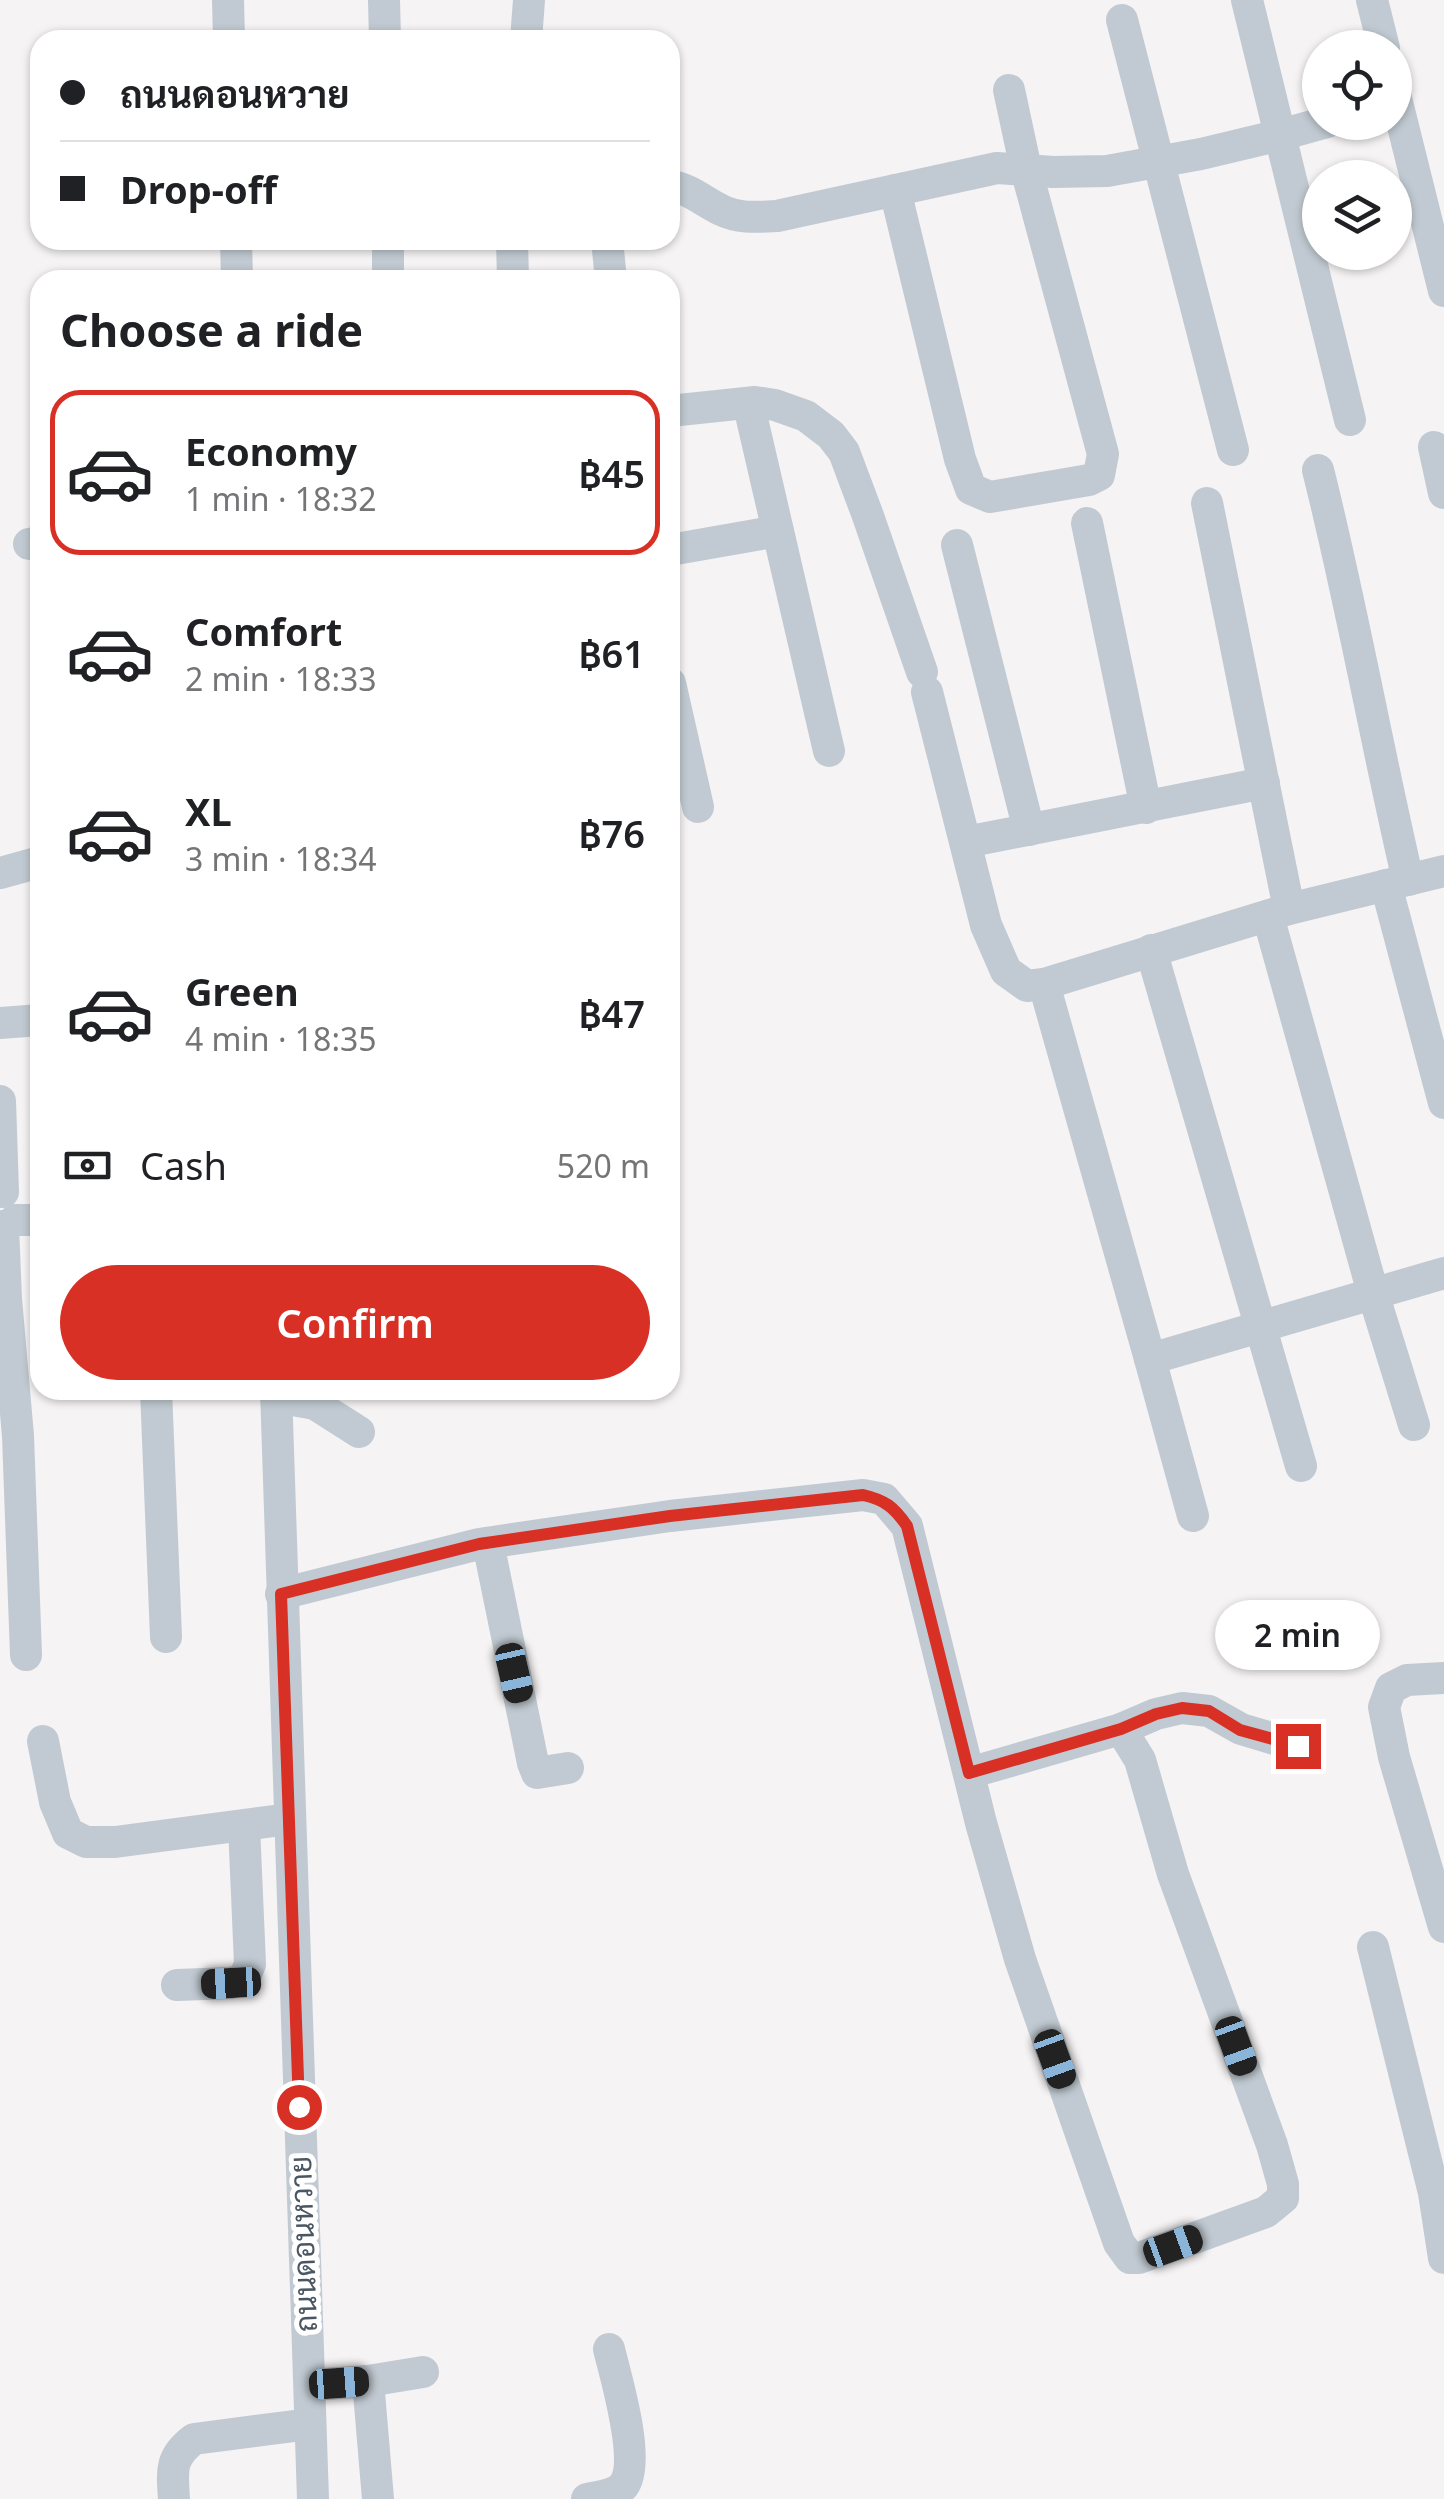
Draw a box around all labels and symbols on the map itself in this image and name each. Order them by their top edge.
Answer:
callout: 2 min [1216,1601,1380,1671]
car [493,1640,535,1706]
route end [1276,1724,1321,1769]
car [200,1966,262,2000]
car [1212,2013,1260,2079]
car [1031,2026,1079,2092]
route start [277,2085,322,2130]
street label: ถนนดอนหวาย [279,2155,326,2333]
car [1140,2222,1206,2270]
car [308,2366,370,2400]

